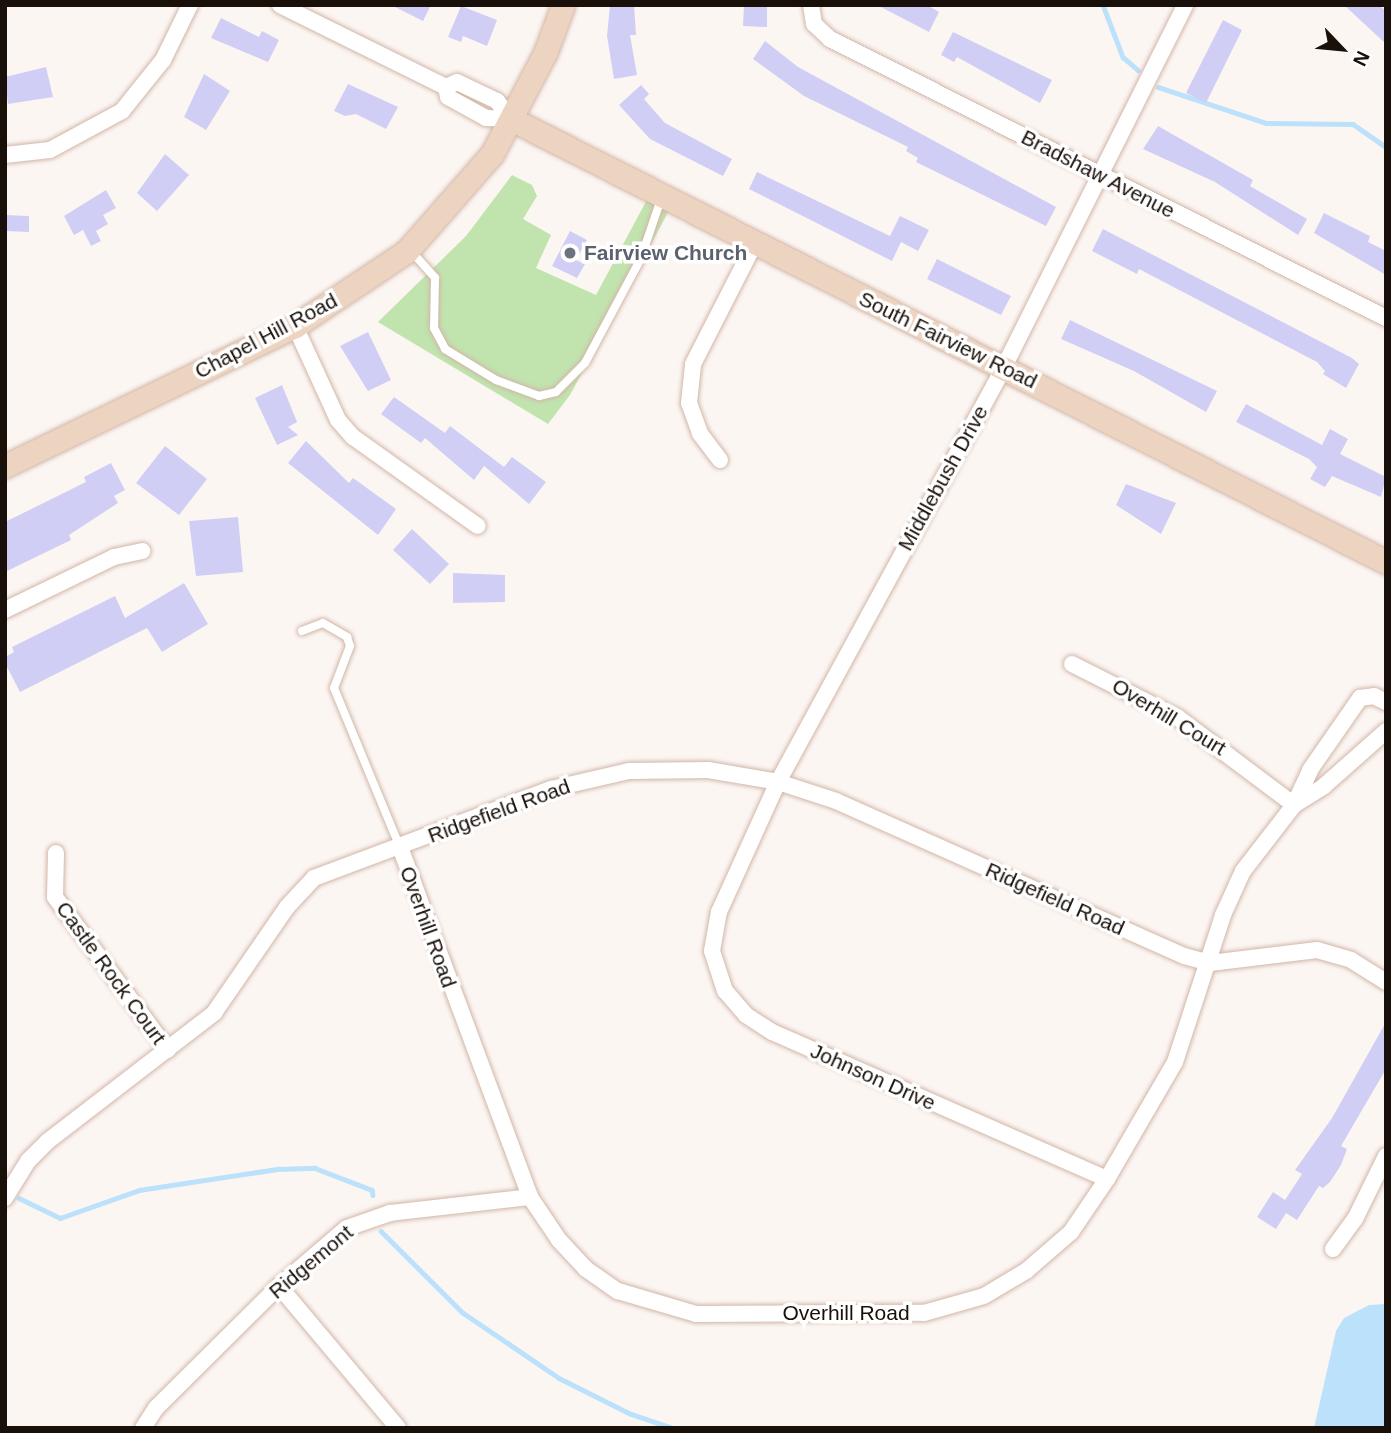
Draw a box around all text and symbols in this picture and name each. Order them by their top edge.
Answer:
north arrow [1307,14,1377,84]
text: N [1349,48,1374,69]
street label: Bradshaw Avenue [1017,124,1179,224]
place label: Fairview Church [584,240,747,266]
marker: Fairview Church [562,245,578,261]
street label: South Fairview Road [855,286,1041,394]
street label: Chapel Hill Road [191,288,341,384]
street label: Middlebush Drive [893,401,993,555]
street label: Overhill Court [1107,673,1231,761]
street label: Ridgefield Road [424,774,574,848]
street label: Ridgefield Road [982,857,1128,941]
street label: Overhill Road [394,863,462,991]
street label: Castle Rock Court [51,897,171,1049]
street label: Johnson Drive [807,1038,939,1116]
street label: Ridgemont [264,1220,358,1304]
street label: Overhill Road [782,1300,910,1326]

